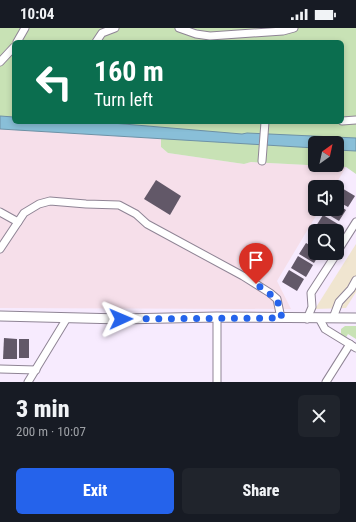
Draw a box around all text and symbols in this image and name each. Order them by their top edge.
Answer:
text: 10:04 [20,5,54,23]
text: 160 m [94,55,164,88]
icon: left [28,56,80,108]
text: Turn left [94,89,153,110]
north arrow [308,136,344,172]
map controls [308,136,344,260]
button: sound [308,180,344,216]
button: search [308,224,344,260]
pin [239,243,273,284]
icon: arrive [245,249,267,271]
position arrow [100,298,142,340]
text: 3 min [16,395,70,423]
button: close [298,395,340,437]
text: 200 m · 10:07 [16,424,86,439]
button: Exit [16,468,174,514]
button: Share [182,468,340,514]

